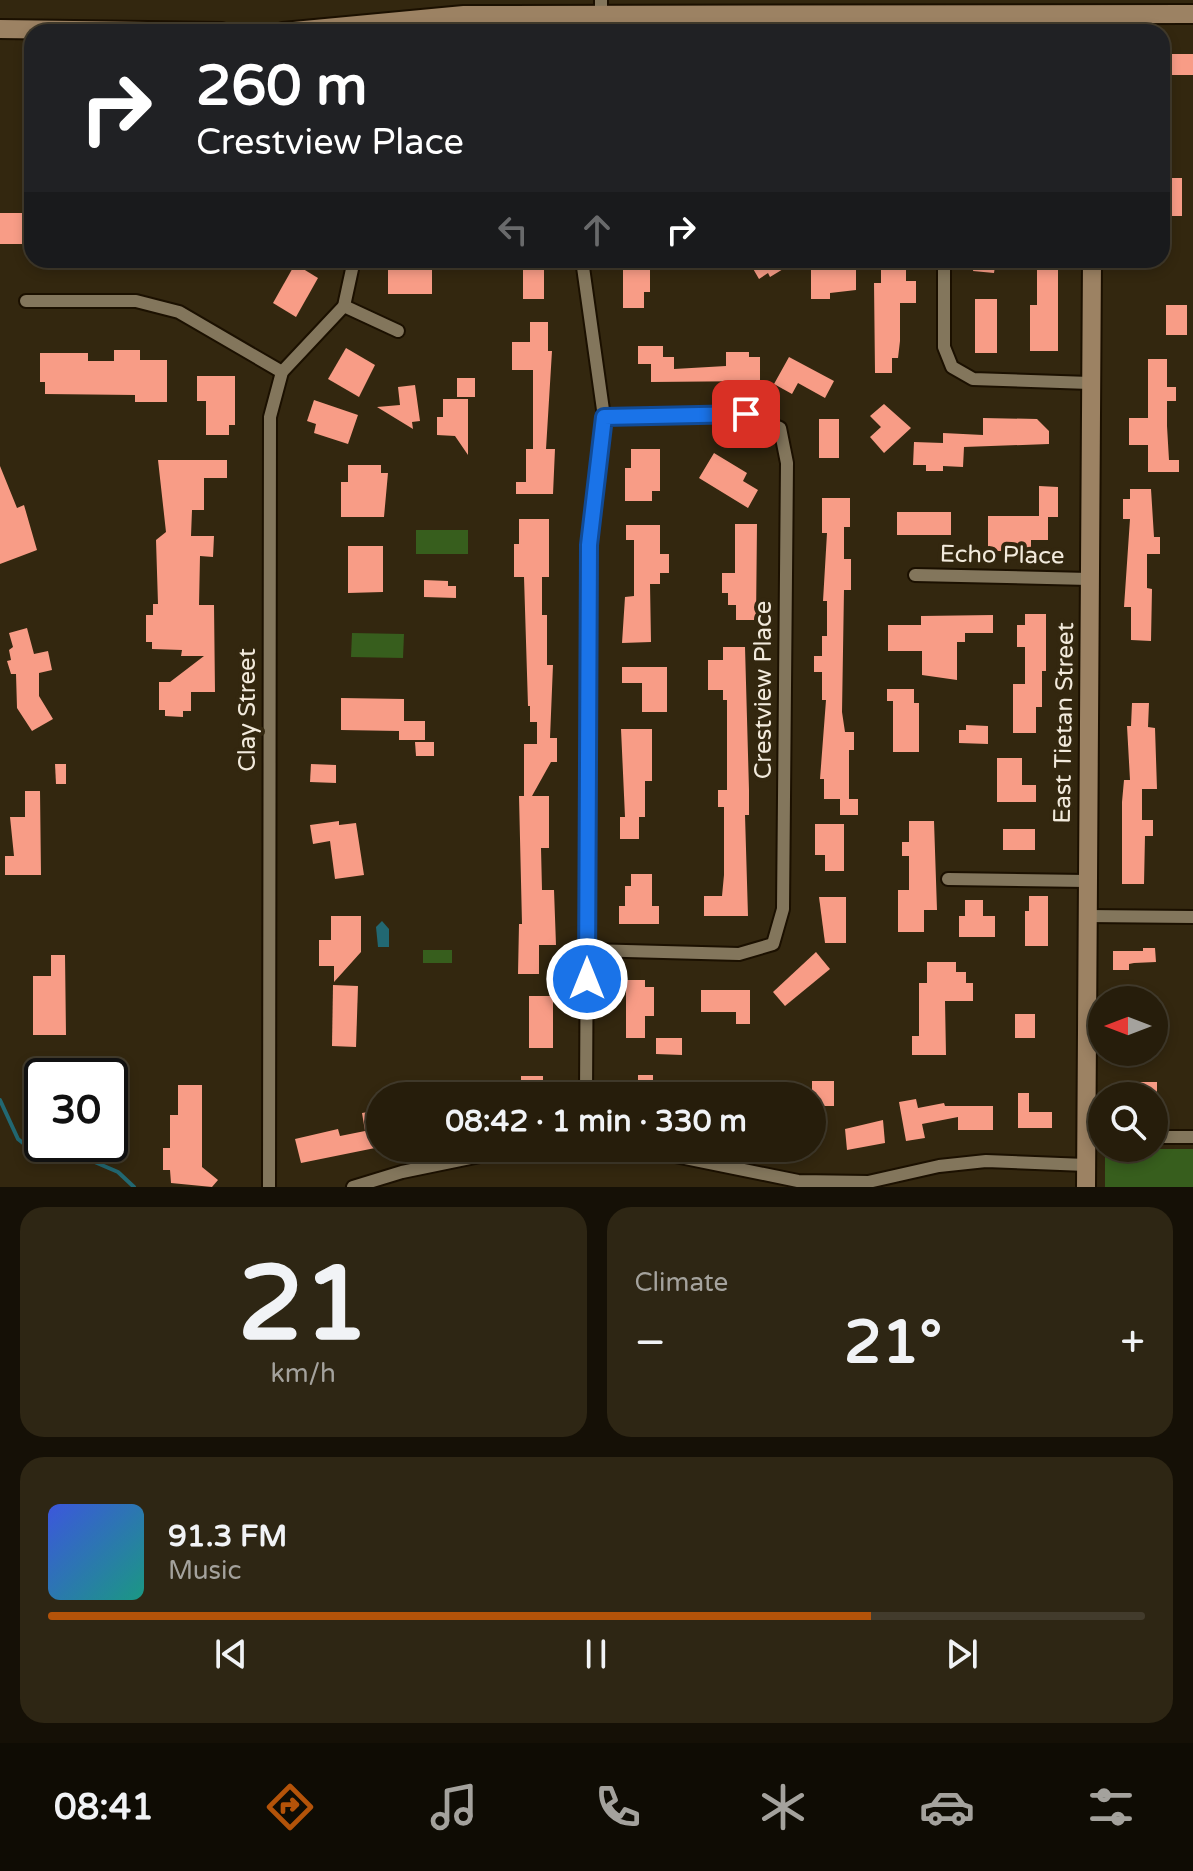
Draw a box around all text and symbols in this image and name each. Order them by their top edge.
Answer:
text: 260 m [196,53,367,120]
icon: right [64,56,168,160]
text: Crestview Place [196,121,464,164]
icon: left [491,208,535,252]
icon: ahead [575,208,619,252]
icon: right [659,208,703,252]
pin [712,380,780,448]
icon: arrive [724,392,768,436]
street label: Echo Place [939,539,1065,571]
street label: Crestview Place [749,601,778,779]
street label: East Tietan Street [1048,622,1080,824]
street label: Clay Street [233,648,262,772]
position arrow [545,937,629,1021]
north arrow [1088,986,1168,1066]
map controls [1088,986,1168,1162]
speed limit sign: 30 [24,1058,128,1162]
button: search [1088,1082,1168,1162]
text: 08:42 · 1 min · 330 m [445,1103,747,1140]
text: 21 [238,1243,369,1368]
text: Climate [635,1267,728,1298]
text: 21° [844,1307,942,1379]
text: − [635,1317,666,1370]
text: + [1120,1317,1145,1370]
text: km/h [271,1358,336,1389]
text: 91.3 FM [168,1518,287,1555]
text: Music [168,1555,241,1586]
icon: previous [209,1632,253,1676]
icon: pause [574,1632,618,1676]
icon: next [940,1632,984,1676]
icon: directions [262,1779,318,1835]
icon: music [426,1779,482,1835]
icon: phone [590,1779,646,1835]
icon: climate [755,1779,811,1835]
icon: car [919,1779,975,1835]
icon: filters [1083,1779,1139,1835]
text: 08:41 [54,1786,154,1829]

